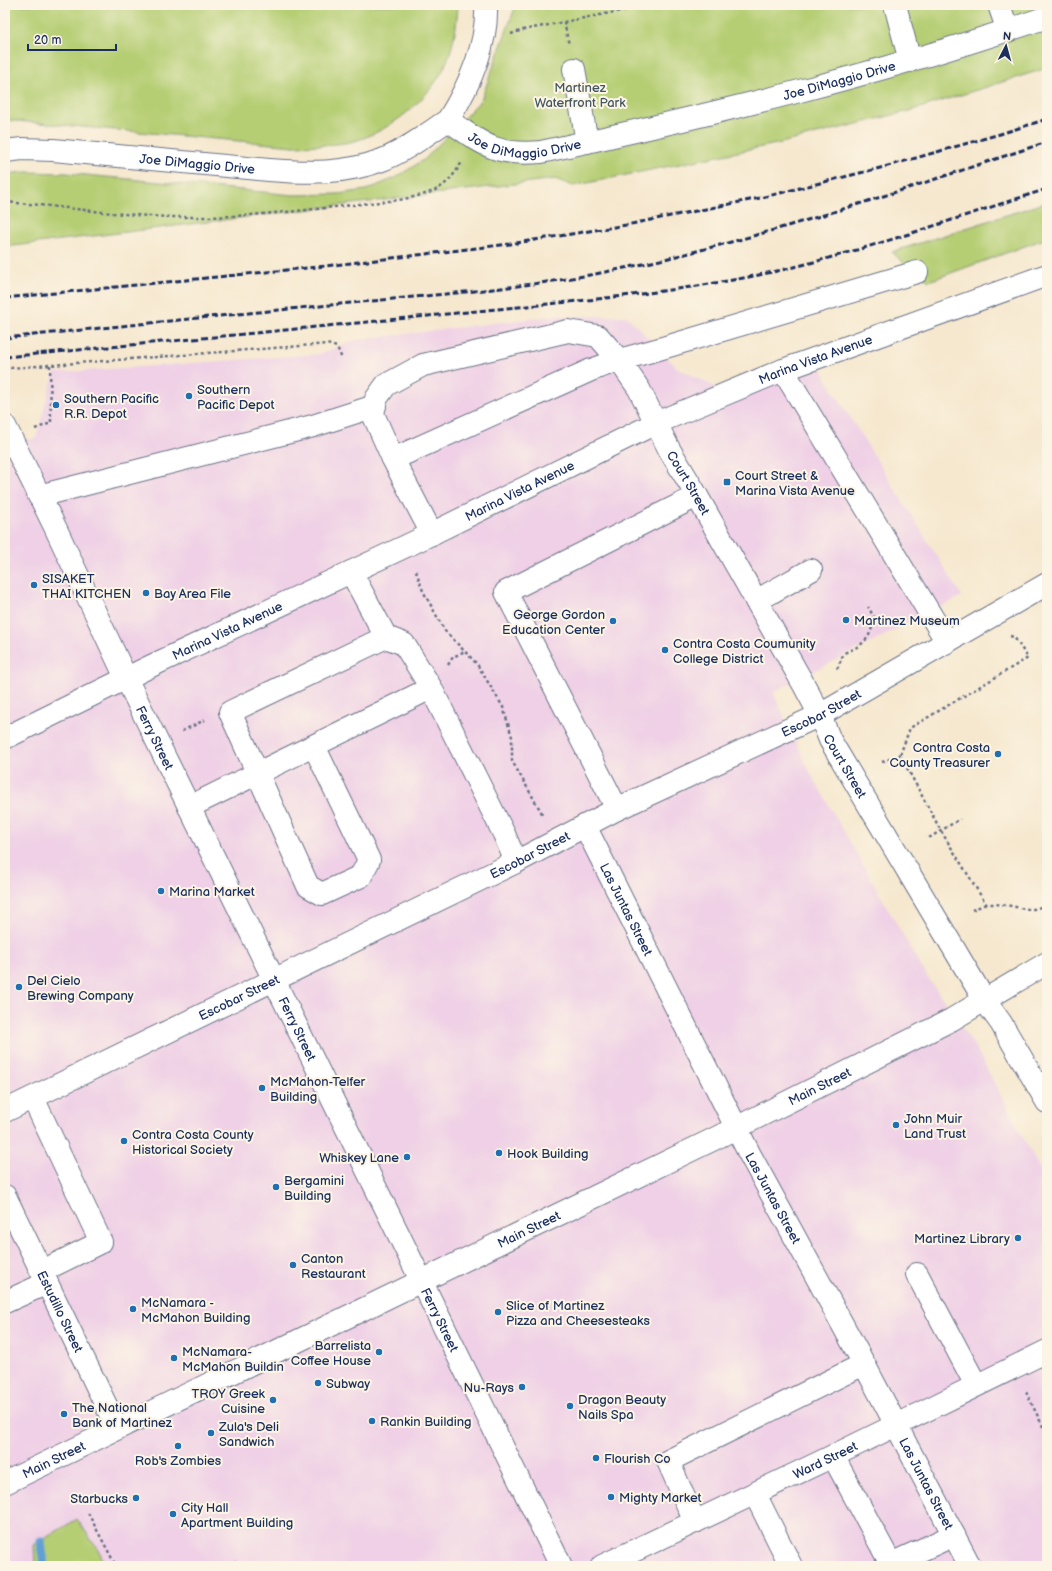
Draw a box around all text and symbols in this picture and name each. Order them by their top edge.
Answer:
scale bar [28,26,116,52]
north arrow [986,26,1026,66]
text: N [1002,30,1012,43]
text: 20 m [34,33,61,48]
street label: Joe DiMaggio Drive [781,58,898,104]
park label: Martinez Waterfront Park [534,80,626,111]
street label: Joe DiMaggio Drive [465,129,583,162]
street label: Joe DiMaggio Drive [139,151,256,178]
street label: Marina Vista Avenue [757,331,875,388]
place label: Southern Pacific Depot [197,382,274,413]
place label: Southern Pacific R.R. Depot [64,391,159,422]
marker: Southern Pacific Depot [184,391,194,401]
marker: Southern Pacific R.R. Depot [51,400,61,410]
street label: Court Street [663,448,713,518]
street label: Marina Vista Avenue [463,457,577,525]
place label: Court Street & Marina Vista Avenue [735,468,855,499]
marker: Court Street & Marina Vista Avenue [722,477,732,487]
place label: SISAKET THAI KITCHEN [42,571,131,602]
marker: SISAKET THAI KITCHEN [29,580,39,590]
place label: Bay Area File [154,586,231,602]
marker: Bay Area File [141,588,151,598]
street label: Marina Vista Avenue [170,598,286,664]
place label: George Gordon Education Center [502,607,605,638]
place label: Martinez Museum [854,613,960,629]
marker: Martinez Museum [841,615,851,625]
marker: George Gordon Education Center [608,616,618,626]
place label: Contra Costa Coumunity College District [673,636,816,667]
marker: Contra Costa Coumunity College District [660,645,670,655]
street label: Escobar Street [779,686,864,741]
street label: Ferry Street [132,704,177,773]
street label: Court Street [820,732,870,801]
place label: Contra Costa County Treasurer [890,740,990,771]
marker: Contra Costa County Treasurer [993,749,1003,759]
street label: Escobar Street [487,828,573,882]
street label: Las Juntas Street [596,861,656,959]
place label: Marina Market [169,884,255,900]
marker: Marina Market [156,886,166,896]
street label: Escobar Street [196,972,282,1024]
place label: Del Cielo Brewing Company [27,973,134,1004]
marker: Del Cielo Brewing Company [14,982,24,992]
street label: Ferry Street [274,994,319,1064]
street label: Main Street [786,1065,854,1109]
place label: McMahon-Telfer Building [270,1074,366,1105]
marker: McMahon-Telfer Building [257,1083,267,1093]
place label: John Muir Land Trust [904,1111,966,1142]
marker: John Muir Land Trust [891,1120,901,1130]
place label: Contra Costa County Historical Society [132,1127,254,1158]
marker: Contra Costa County Historical Society [119,1136,129,1146]
place label: Hook Building [507,1146,588,1162]
marker: Hook Building [494,1148,504,1158]
place label: Whiskey Lane [319,1150,399,1166]
street label: Las Juntas Street [741,1150,804,1247]
marker: Whiskey Lane [402,1152,412,1162]
place label: Bergamini Building [284,1173,344,1204]
marker: Bergamini Building [271,1182,281,1192]
street label: Main Street [495,1208,563,1252]
place label: Martinez Library [914,1231,1010,1247]
marker: Martinez Library [1013,1233,1023,1243]
place label: Canton Restaurant [301,1251,366,1282]
marker: Canton Restaurant [288,1260,298,1270]
street label: Estudillo Street [33,1268,86,1355]
street label: Ferry Street [417,1285,462,1355]
place label: McNamara - McMahon Building [141,1295,250,1326]
place label: Slice of Martinez Pizza and Cheesesteaks [506,1298,650,1329]
marker: McNamara - McMahon Building [128,1304,138,1314]
marker: Slice of Martinez Pizza and Cheesesteaks [493,1307,503,1317]
place label: Barrelista Coffee House [291,1338,371,1369]
place label: McNamara- McMahon Buildin [182,1344,284,1375]
marker: Barrelista Coffee House [374,1347,384,1357]
marker: McNamara- McMahon Buildin [169,1353,179,1363]
place label: Subway [326,1376,370,1392]
marker: Subway [313,1378,323,1388]
place label: Nu-Rays [463,1380,515,1396]
marker: Nu-Rays [517,1382,527,1392]
place label: TROY Greek Cuisine [192,1386,266,1417]
place label: Dragon Beauty Nails Spa [578,1392,666,1423]
marker: TROY Greek Cuisine [268,1395,278,1405]
place label: The National Bank of Martinez [72,1400,173,1431]
marker: Dragon Beauty Nails Spa [565,1401,575,1411]
marker: The National Bank of Martinez [59,1409,69,1419]
place label: Rankin Building [380,1414,472,1430]
marker: Rankin Building [367,1416,377,1426]
place label: Zula's Deli Sandwich [218,1419,279,1450]
marker: Zula's Deli Sandwich [206,1428,216,1438]
street label: Las Juntas Street [895,1435,956,1533]
street label: Main Street [20,1438,88,1482]
street label: Ward Street [791,1438,860,1483]
marker: Rob's Zombies [173,1441,183,1451]
place label: Flourish Co [604,1451,671,1467]
place label: Rob's Zombies [135,1453,222,1469]
marker: Flourish Co [591,1453,601,1463]
place label: Mighty Market [619,1490,702,1506]
place label: Starbucks [70,1491,129,1507]
marker: Mighty Market [606,1492,616,1502]
marker: Starbucks [131,1493,141,1503]
place label: City Hall Apartment Building [181,1500,293,1531]
marker: City Hall Apartment Building [168,1509,178,1519]

